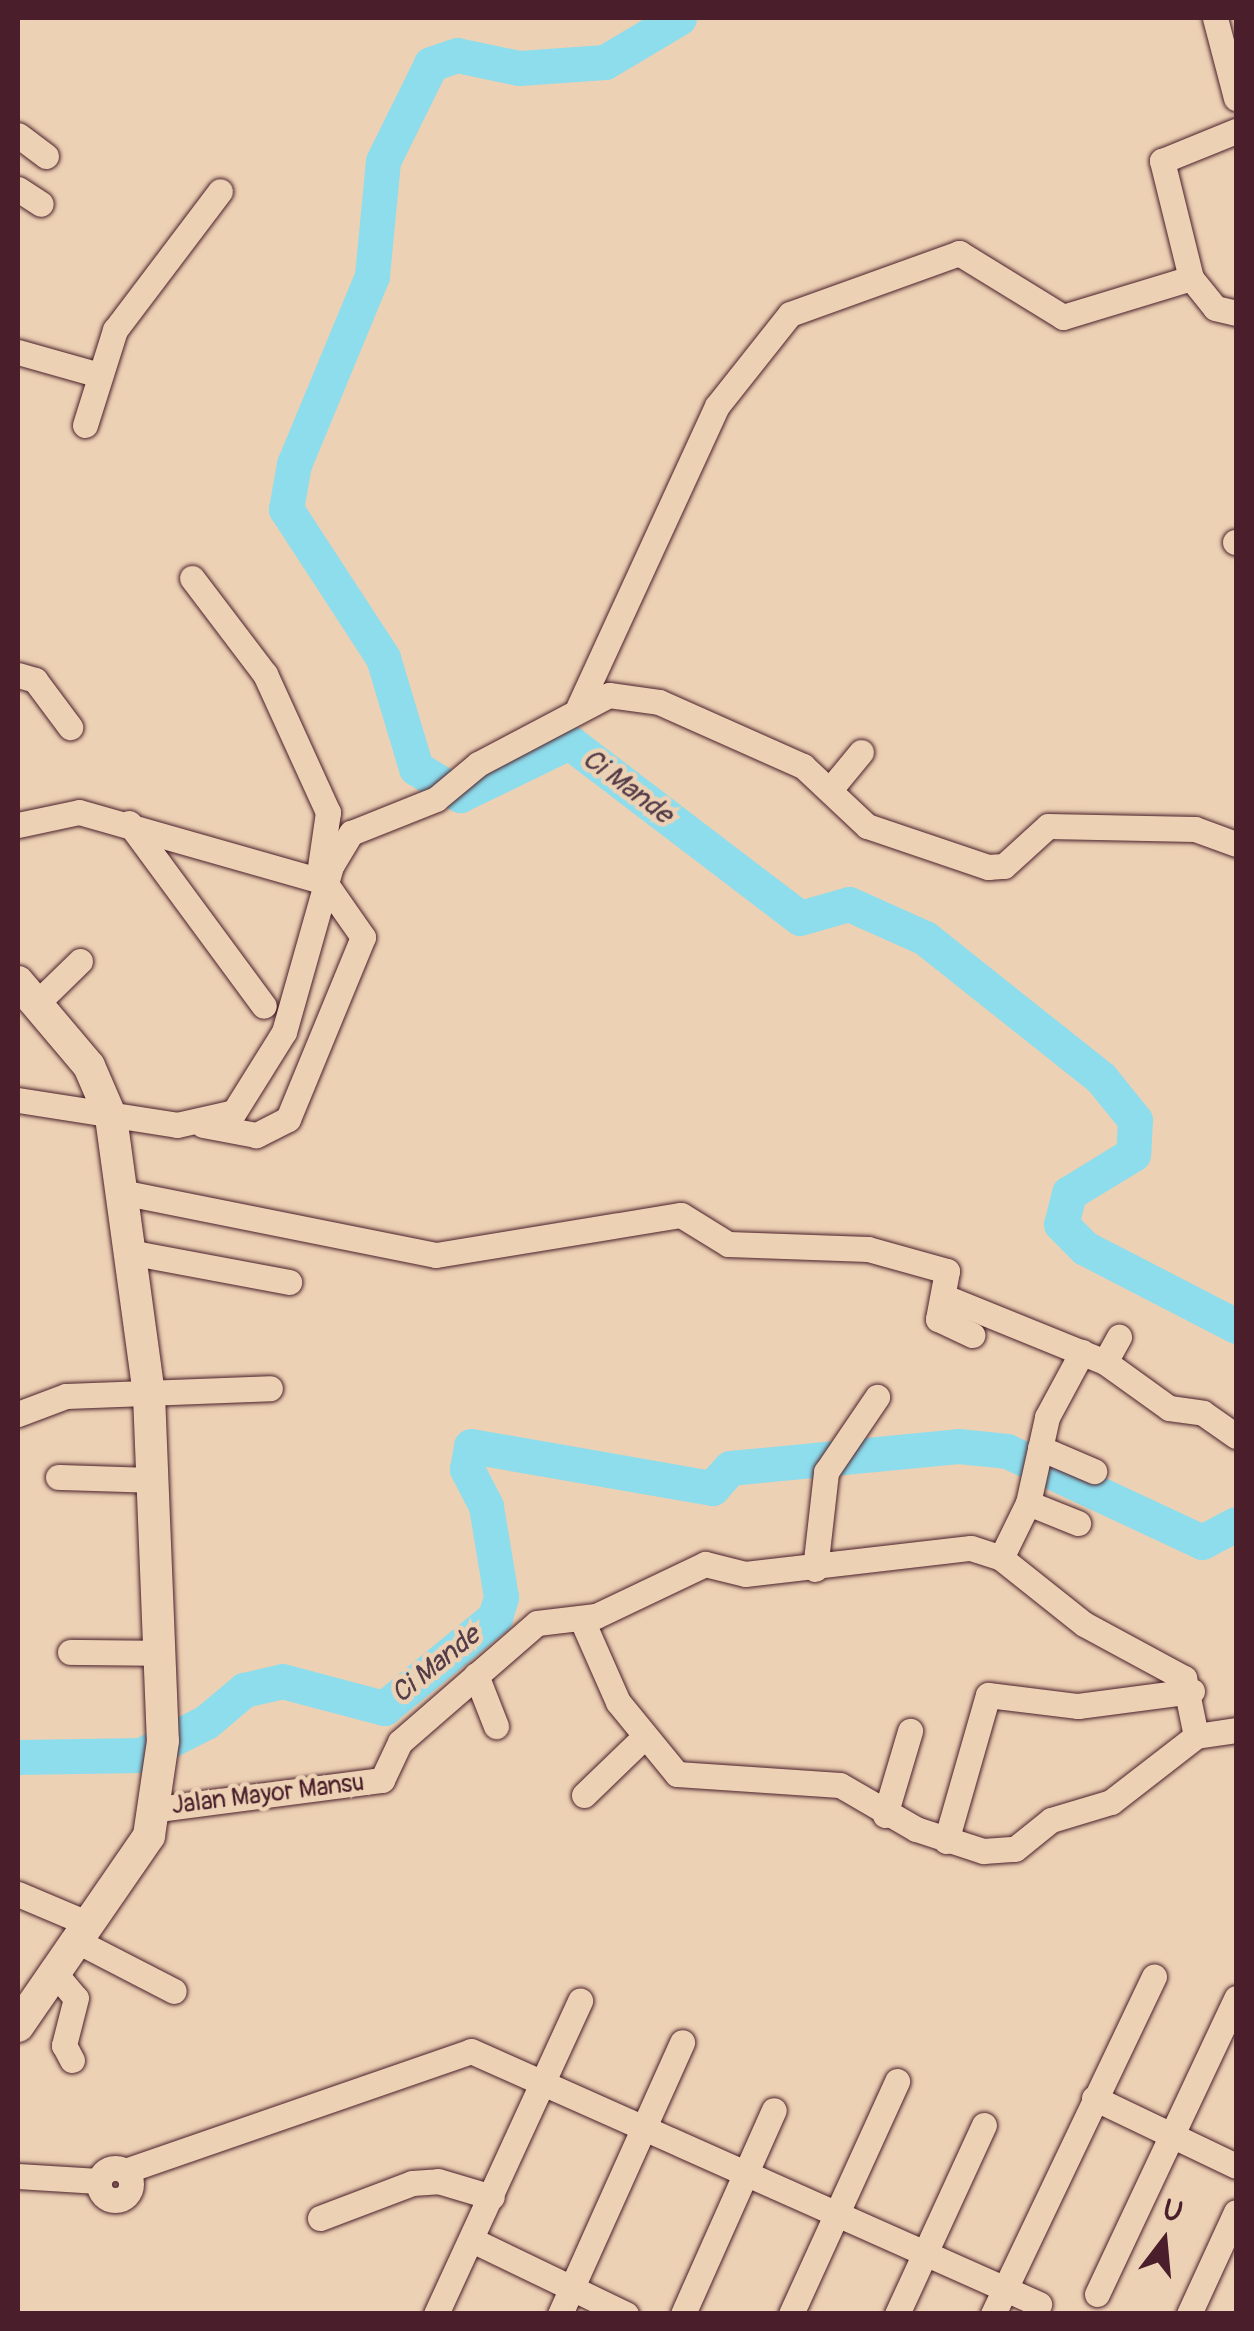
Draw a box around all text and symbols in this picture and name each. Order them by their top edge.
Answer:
water label: Ci Mande [575,742,679,832]
water label: Ci Mande [385,1619,487,1711]
street label: Jalan Mayor Mansu [170,1768,366,1822]
north arrow [1114,2191,1214,2291]
text: U [1159,2192,1186,2231]

